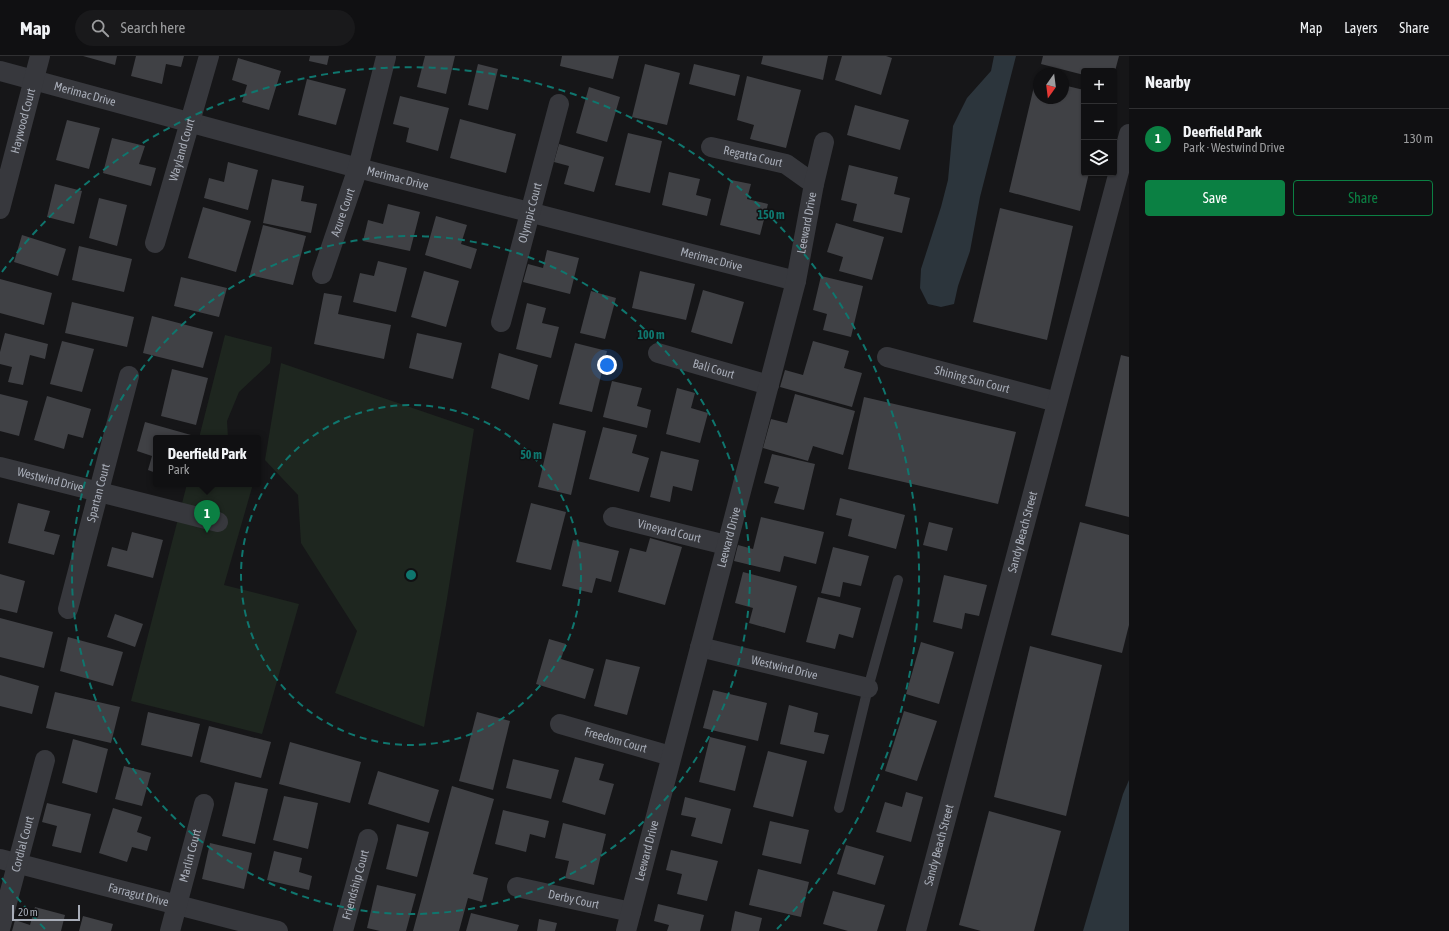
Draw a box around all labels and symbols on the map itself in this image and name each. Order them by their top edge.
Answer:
north arrow [1033,68,1069,104]
street label: Merimac Drive [52,79,117,109]
street label: Haywood Court [8,86,38,155]
street label: Wayland Court [166,116,198,183]
street label: Regatta Court [722,143,784,170]
street label: Merimac Drive [365,164,430,193]
street label: Olympic Court [515,181,545,245]
street label: Azure Court [328,186,358,239]
street label: Leeward Drive [794,191,819,255]
text: 150 m [757,208,785,222]
street label: Merimac Drive [679,244,744,274]
text: 100 m [637,328,665,342]
your location [597,355,617,375]
street label: Bali Court [691,356,737,382]
street label: Shining Sun Court [933,363,1012,396]
text: 50 m [520,448,542,462]
street label: Spartan Court [84,462,113,524]
street label: Westwind Drive [16,465,85,495]
street label: Sandy Beach Street [1005,489,1040,574]
pin: 1 [194,500,220,533]
street label: Leeward Drive [714,505,744,569]
street label: Vineyard Court [636,516,703,546]
centre of rings [404,568,418,582]
street label: Westwind Drive [750,653,819,682]
street label: Freedom Court [583,724,649,756]
street label: Sandy Beach Street [921,802,957,887]
street label: Cordial Court [9,814,37,873]
street label: Leeward Drive [632,819,662,883]
street label: Marlin Court [176,827,204,884]
street label: Friendship Court [339,848,372,921]
street label: Farragut Drive [107,880,170,909]
street label: Derby Court [547,887,601,912]
scale bar [12,903,80,922]

